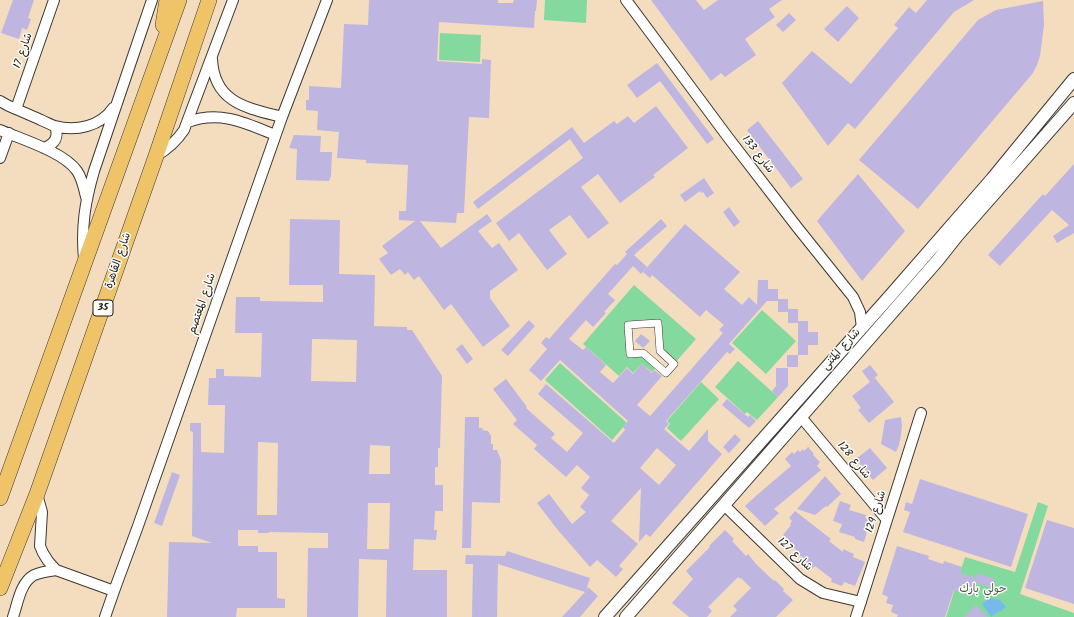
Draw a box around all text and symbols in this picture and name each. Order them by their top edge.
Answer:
street label: شارع 17 [12,31,36,71]
street label: شارع 133 [738,134,776,176]
street label: شارع القاهرة [103,231,135,291]
street label: شارع المعتصم [186,272,220,336]
road number: 35 [93,300,113,316]
street label: شارع المثنى [820,327,864,373]
street label: شارع 128 [834,440,872,482]
street label: شارع 129 [864,489,890,535]
street label: شارع 127 [774,535,814,575]
park label: حولي بارك [959,583,1007,597]

